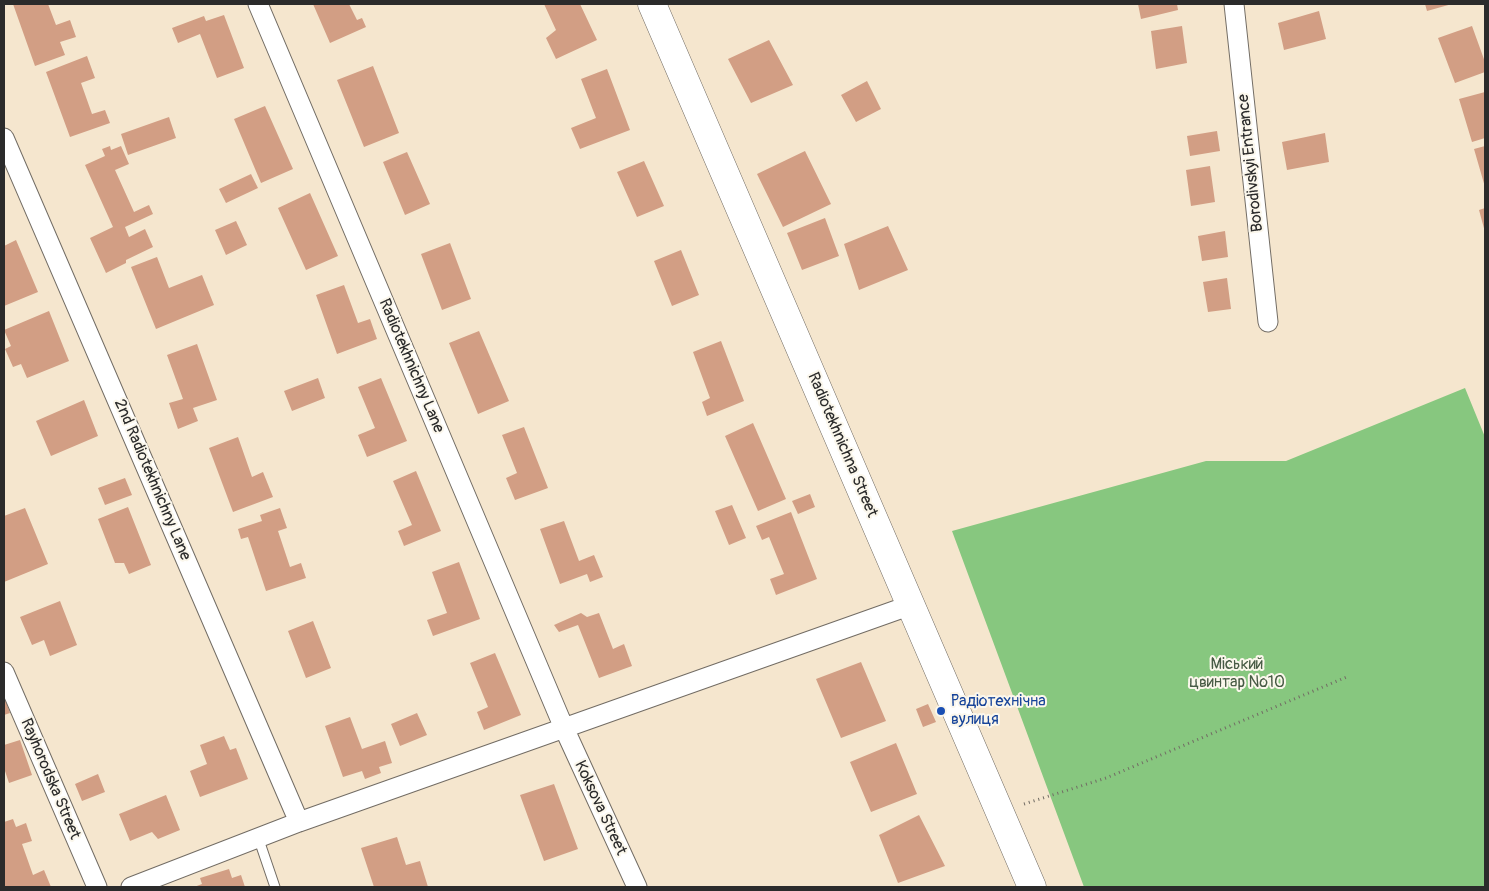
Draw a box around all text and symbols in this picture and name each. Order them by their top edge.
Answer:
street label: Borodivskyi Entrance [1234,93,1268,233]
street label: Radiotekhnichny Lane [374,296,448,436]
street label: Radiotekhnichna Street [803,370,881,520]
street label: 2nd Radiotekhnichny Lane [109,396,195,564]
park label: Міський цвинтар №10 [1189,655,1285,693]
place label: Радіотехнічна вулиця [951,692,1046,730]
marker: Радіотехнічна вулиця [935,705,947,717]
street label: Rayhorodska Street [16,716,84,842]
street label: Koksova Street [570,758,630,858]

